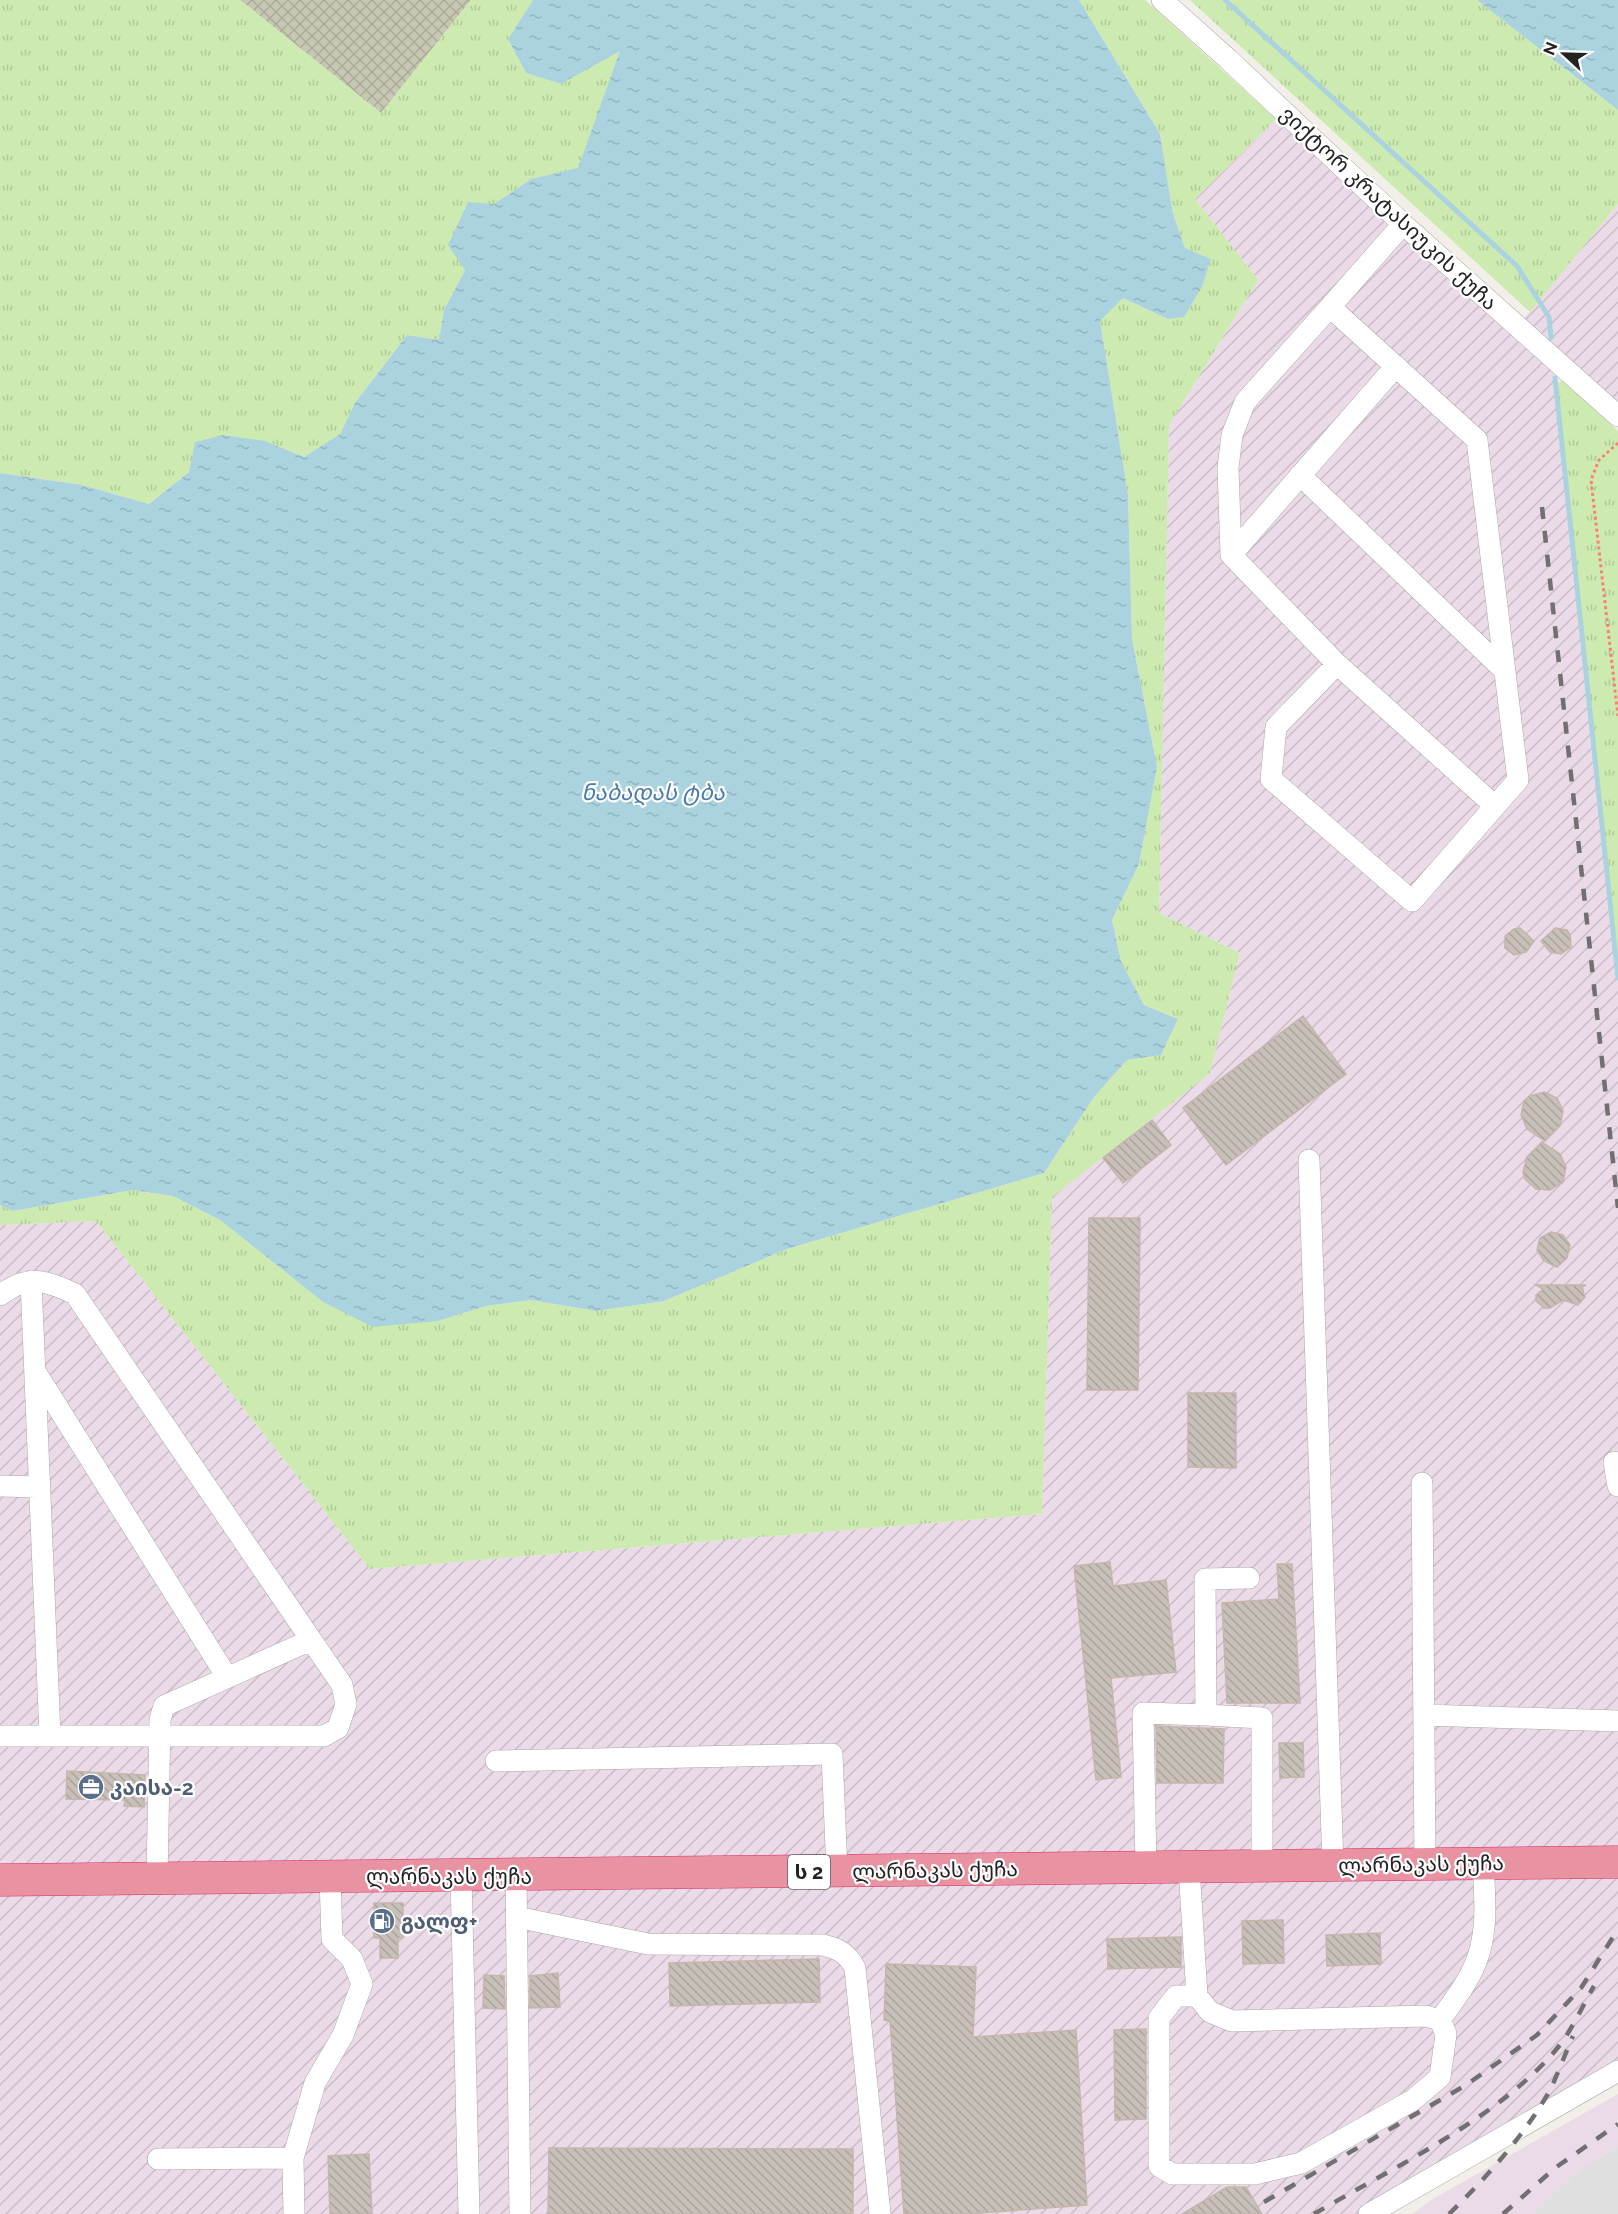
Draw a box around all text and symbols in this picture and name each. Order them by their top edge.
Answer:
north arrow [1534,24,1594,84]
text: N [1539,39,1562,58]
street label: ვიქტორ კრატასიუკის ქუჩა [1275,101,1503,315]
water label: ნაბადას ტბა [581,779,726,806]
office icon: კაისა-2 [76,1772,106,1802]
place label: კაისა-2 [110,1775,194,1800]
street label: ლარნაკას ქუჩა [1338,1850,1504,1879]
road number: ს 2 [788,1855,830,1889]
street label: ლარნაკას ქუჩა [852,1856,1018,1885]
street label: ლარნაკას ქუჩა [366,1864,532,1890]
fuel station icon: გალფ+ [367,1906,397,1936]
place label: გალფ+ [401,1909,477,1935]

